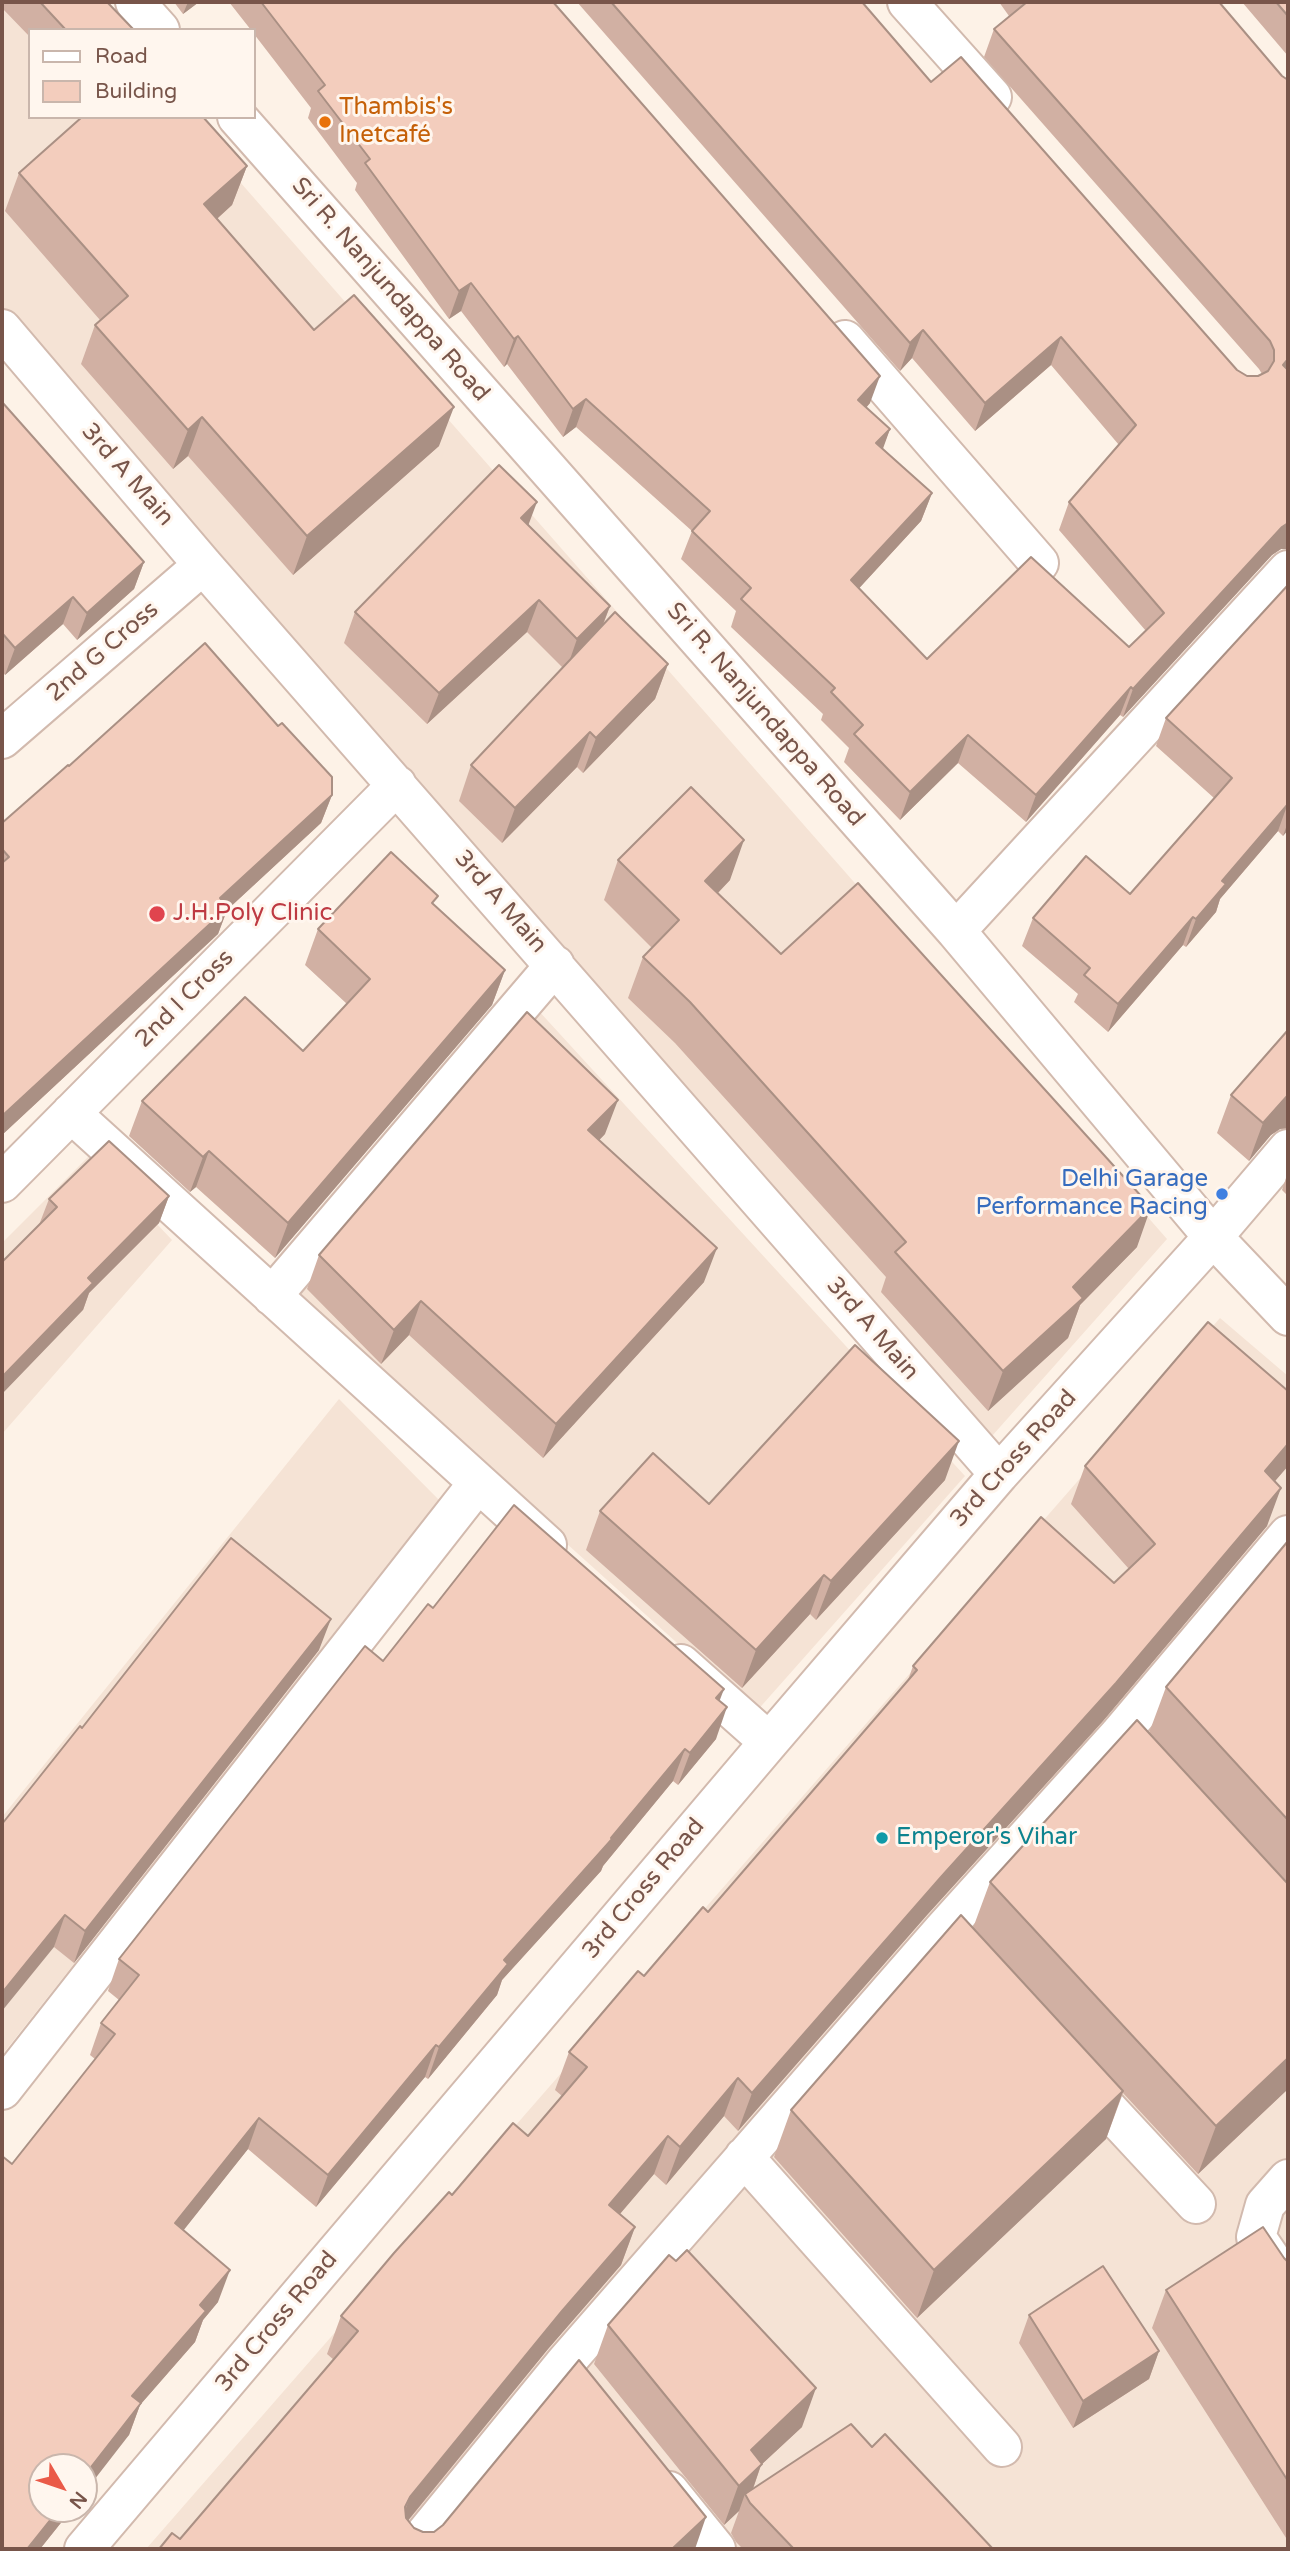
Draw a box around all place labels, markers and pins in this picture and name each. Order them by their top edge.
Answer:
place label: Thambis's Inetcafé [339,94,453,150]
marker: Thambis's Inetcafé [317,114,333,130]
place label: J.H.Poly Clinic [173,900,332,928]
marker: J.H.Poly Clinic [147,904,167,924]
place label: Delhi Garage Performance Racing [975,1166,1208,1222]
marker: Delhi Garage Performance Racing [1214,1186,1230,1202]
place label: Emperor's Vihar [896,1824,1077,1852]
marker: Emperor's Vihar [874,1830,890,1846]

